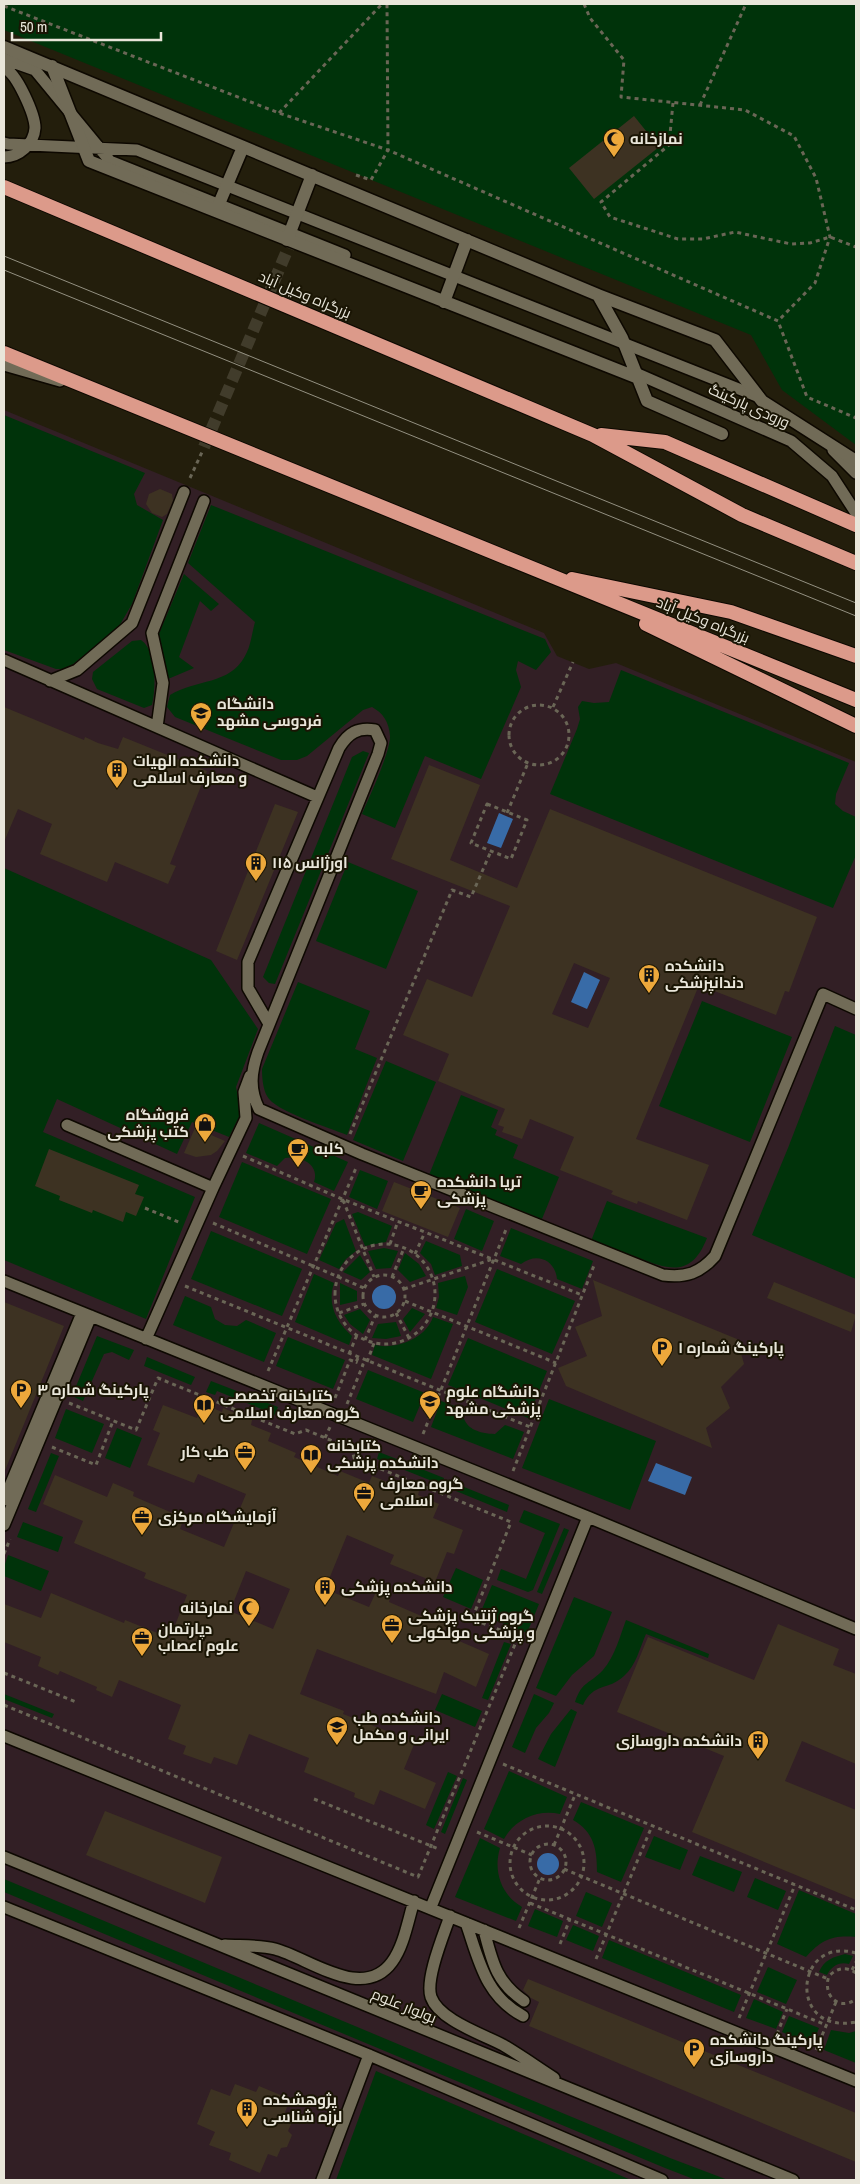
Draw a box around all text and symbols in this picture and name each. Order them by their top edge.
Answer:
scale bar [12,10,161,42]
text: 50 m [20,16,47,37]
mosque icon: نمازخانه [602,127,626,158]
place label: نمازخانه [630,128,683,149]
street label: بزرگراه وکیل آباد [256,266,355,324]
street label: ورودی پارکینگ [705,378,793,433]
street label: بزرگراه وکیل آباد [653,591,753,648]
place label: دانشگاه فردوسی مشهد [217,693,322,731]
school or university icon: دانشگاه فردوسی مشهد [189,701,213,732]
place label: دانشکده الهیات و معارف اسلامی [133,750,247,788]
building icon: دانشکده الهیات و معارف اسلامی [105,758,129,789]
building icon: اورژانس ۱۱۵ [244,851,268,882]
place label: اورژانس ۱۱۵ [272,852,348,873]
place label: دانشکده دندانپزشکی [665,955,744,994]
building icon: دانشکده دندانپزشکی [637,963,661,994]
place label: فروشگاه کتب پزشکی [107,1104,189,1143]
shop icon: فروشگاه کتب پزشکی [193,1112,217,1143]
cafe icon: کلبه [286,1137,310,1168]
place label: کلبه [314,1138,344,1159]
place label: تریا دانشکده پزشکی [437,1171,521,1210]
cafe icon: تریا دانشکده پزشکی [409,1179,433,1210]
parking icon: پارکینگ شماره ۱ [650,1336,674,1367]
place label: پارکینگ شماره ۱ [678,1337,784,1359]
parking icon: پارکینگ شماره ۳ [9,1378,33,1409]
place label: پارکینگ شماره ۳ [37,1379,149,1401]
place label: دانشگاه علوم پزشکی مشهد [446,1381,542,1420]
place label: کتابخانه تخصصی گروه معارف اسلامی [220,1385,360,1423]
school or university icon: دانشگاه علوم پزشکی مشهد [418,1389,442,1420]
library icon: کتابخانه تخصصی گروه معارف اسلامی [192,1393,216,1424]
place label: کتابخانه دانشکده پزشکی [327,1435,439,1474]
office icon: طب کار [233,1440,257,1471]
place label: طب کار [180,1441,229,1462]
library icon: کتابخانه دانشکده پزشکی [299,1443,323,1474]
place label: گروه معارف اسلامی [380,1473,464,1511]
office icon: گروه معارف اسلامی [352,1481,376,1512]
office icon: آزمایشگاه مرکزی [130,1505,154,1536]
place label: آزمایشگاه مرکزی [158,1506,277,1527]
building icon: دانشکده پزشکی [313,1575,337,1606]
place label: دانشکده پزشکی [341,1576,453,1598]
mosque icon: نمارخانه [237,1596,261,1627]
place label: نمارخانه [180,1597,233,1618]
place label: گروه ژنتیک پزشکی و پزشکی مولکولی [408,1605,535,1644]
office icon: گروه ژنتیک پزشکی و پزشکی مولکولی [380,1613,404,1644]
place label: دپارتمان علوم اعصاب [158,1618,239,1656]
office icon: دپارتمان علوم اعصاب [130,1626,154,1657]
place label: دانشکده طب ایرانی و مکمل [353,1707,449,1745]
school or university icon: دانشکده طب ایرانی و مکمل [325,1715,349,1746]
building icon: دانشکده داروسازی [746,1729,770,1760]
place label: دانشکده داروسازی [616,1730,742,1751]
street label: بولوار علوم [369,1983,440,2028]
place label: پارکینگ دانشکده داروسازی [710,2029,823,2067]
parking icon: پارکینگ دانشکده داروسازی [682,2037,706,2068]
place label: پژوهشکده لرزه شناسی [263,2089,342,2127]
building icon: پژوهشکده لرزه شناسی [235,2097,259,2128]

